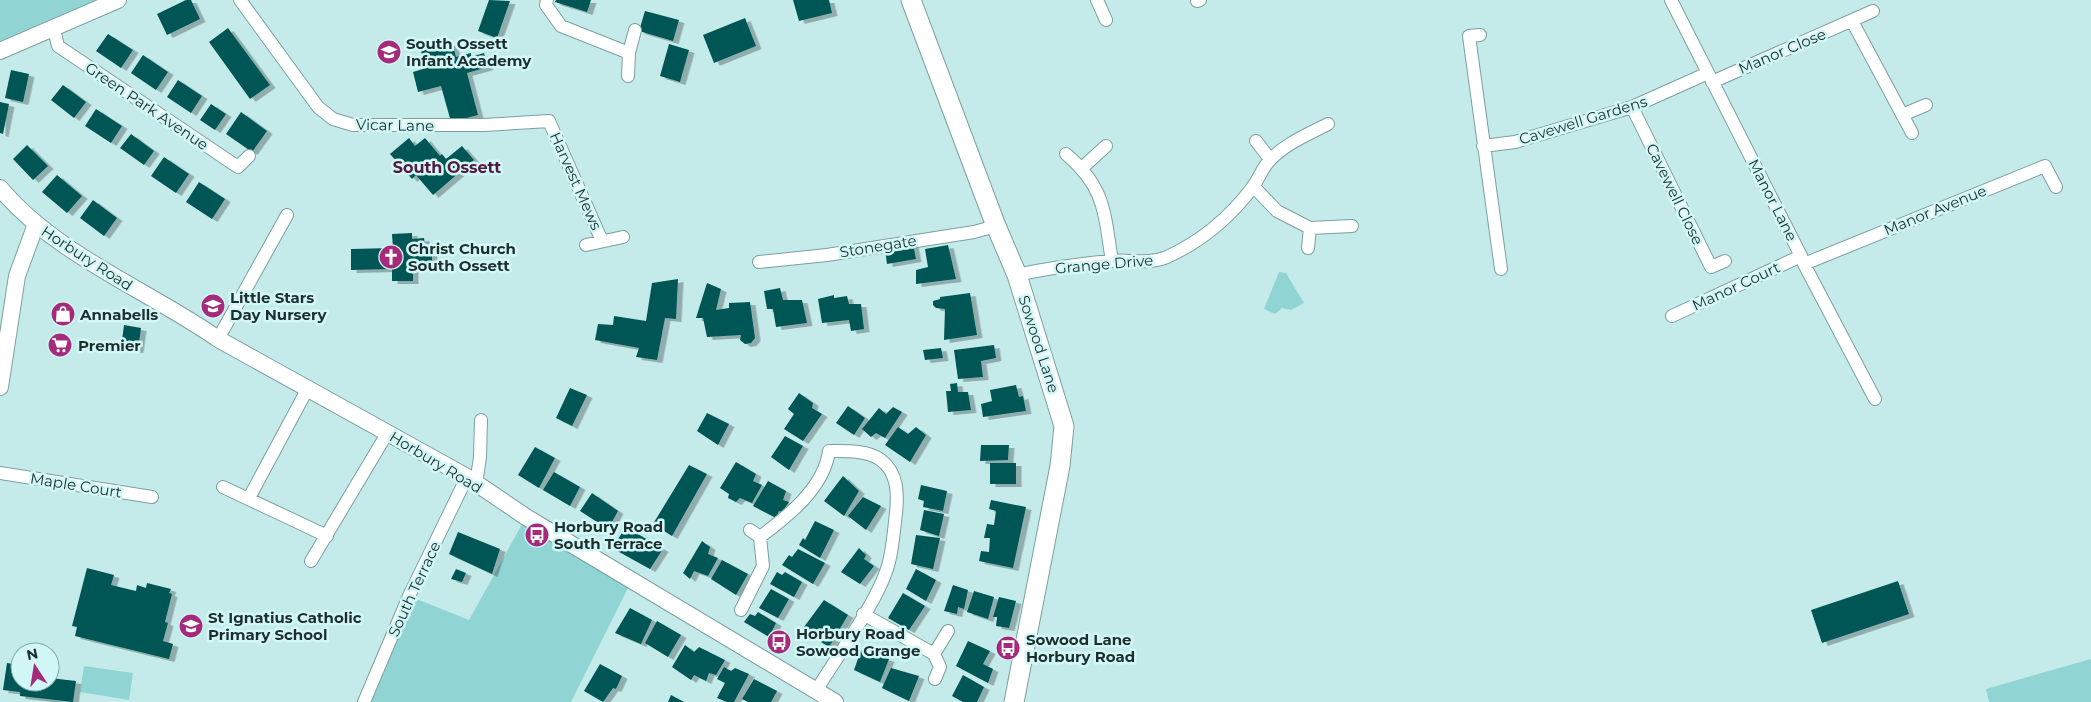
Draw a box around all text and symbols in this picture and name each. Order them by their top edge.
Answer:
street label: Manor Close [1735,24,1829,78]
place label: South Ossett Infant Academy [406,34,532,70]
school or university icon: South Ossett Infant Academy [376,39,402,65]
street label: Green Park Avenue [82,58,212,154]
street label: Cavewell Gardens [1517,91,1649,149]
street label: Vicar Lane [356,115,434,135]
street label: Harvest Mews [546,129,606,233]
street label: Cavewell Close [1642,140,1708,248]
street label: Manor Lane [1744,156,1802,244]
district label: South Ossett [393,158,501,177]
street label: Manor Avenue [1881,181,1989,239]
street label: Horbury Road [38,221,136,295]
street label: Stonegate [838,231,918,261]
place label: Christ Church South Ossett [408,239,516,275]
church icon: Christ Church South Ossett [378,244,404,270]
street label: Grange Drive [1054,250,1154,278]
street label: Manor Court [1689,257,1783,315]
place label: Little Stars Day Nursery [230,288,328,324]
school or university icon: Little Stars Day Nursery [200,293,226,319]
street label: Sowood Lane [1014,293,1064,395]
shop icon: Annabells [50,301,76,327]
place label: Annabells [79,305,158,324]
supermarket icon: Premier [47,332,73,358]
place label: Premier [78,336,141,355]
street label: Horbury Road [386,427,486,497]
street label: Maple Court [29,468,123,502]
place label: Horbury Road South Terrace [554,517,663,553]
bus stop icon: Horbury Road South Terrace [524,522,550,548]
street label: South Terrace [384,538,444,640]
place label: St Ignatius Catholic Primary School [208,608,362,644]
school or university icon: St Ignatius Catholic Primary School [178,613,204,639]
place label: Horbury Road Sowood Grange [796,624,920,660]
bus stop icon: Horbury Road Sowood Grange [766,629,792,655]
place label: Sowood Lane Horbury Road [1026,630,1135,666]
bus stop icon: Sowood Lane Horbury Road [995,635,1021,661]
north arrow [10,642,60,692]
text: N [25,644,40,664]

